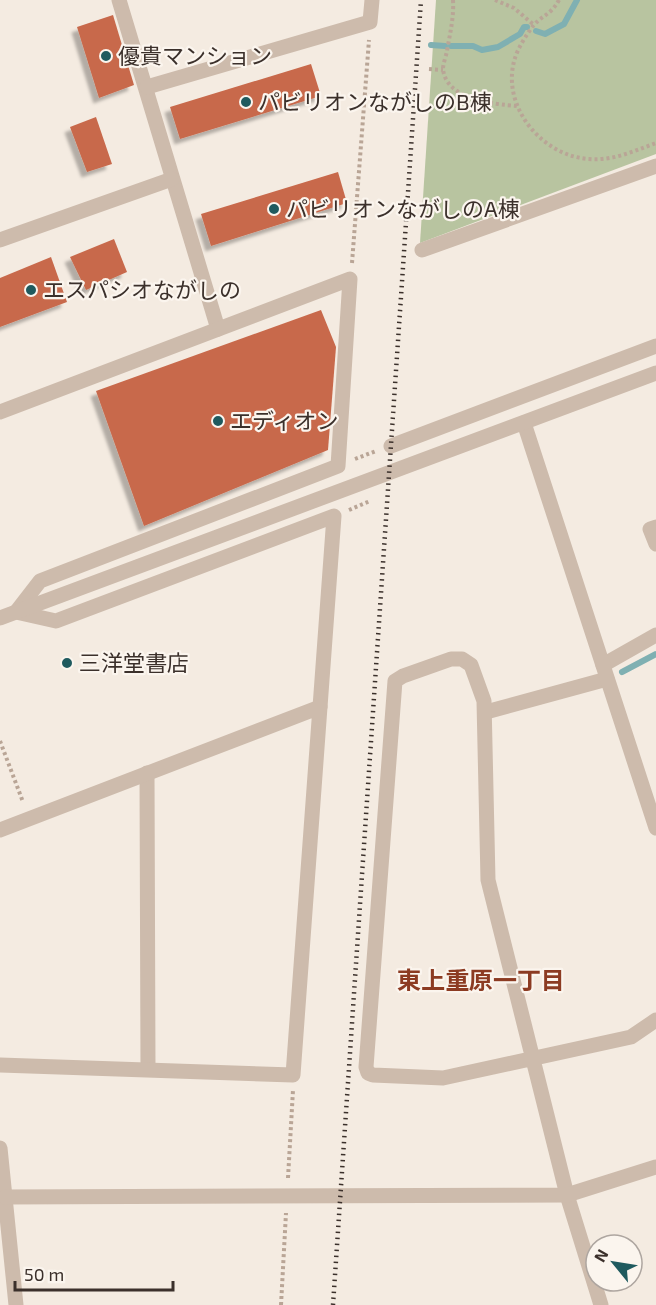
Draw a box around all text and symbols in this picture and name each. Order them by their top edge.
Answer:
place label: 優貴マンション [118,42,272,68]
marker: 優貴マンション [99,49,113,63]
place label: パビリオンながしのB棟 [258,88,492,114]
marker: パビリオンながしのB棟 [239,95,253,109]
place label: パビリオンながしのA棟 [286,195,520,221]
marker: パビリオンながしのA棟 [267,202,281,216]
place label: エスパシオながしの [43,276,241,302]
marker: エスパシオながしの [24,283,38,297]
place label: エディオン [230,407,338,433]
marker: エディオン [211,414,225,428]
place label: 三洋堂書店 [79,649,189,675]
marker: 三洋堂書店 [60,656,74,670]
district label: 東上重原一丁目 [397,965,565,994]
north arrow [584,1233,644,1293]
text: N [589,1245,612,1265]
scale bar [15,1254,172,1292]
text: 50 m [24,1263,64,1285]

